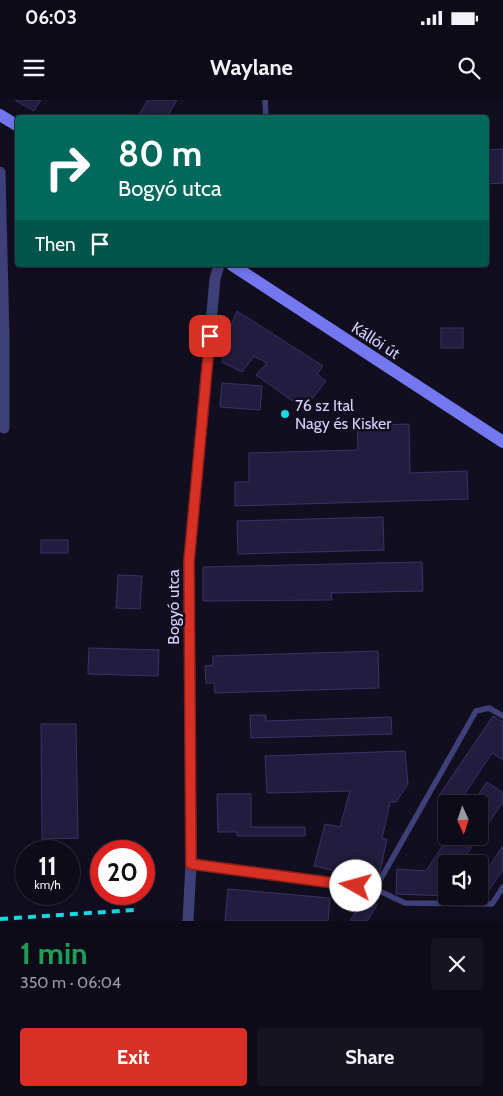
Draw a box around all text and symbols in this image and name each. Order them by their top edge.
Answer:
text: 06:03 [25,6,77,29]
icon: menu [20,54,48,82]
text: Waylane [210,54,293,81]
icon: search [455,54,483,82]
text: 80 m [118,132,202,175]
icon: right [35,135,100,200]
text: Bogyó utca [118,175,222,202]
icon: arrive [86,230,114,258]
text: Then [35,233,76,256]
pin [189,315,231,357]
street label: Kállói út [348,318,404,363]
icon: arrive [196,322,224,350]
place label: 76 sz Ital Nagy és Kisker [295,396,392,433]
marker: 76 sz Ital Nagy és Kisker [279,408,291,420]
street label: Bogyó utca [164,569,183,645]
north arrow [438,795,488,845]
map controls [438,795,488,905]
speed limit sign: 20 [90,840,155,905]
text: 11 [38,851,57,881]
button: sound [438,855,488,905]
position arrow [329,859,381,911]
text: km/h [34,877,61,892]
text: 1 min [20,935,88,972]
button: close [431,938,483,990]
text: 350 m · 06:04 [20,973,121,992]
button: Exit [20,1028,247,1086]
button: Share [257,1028,483,1086]

